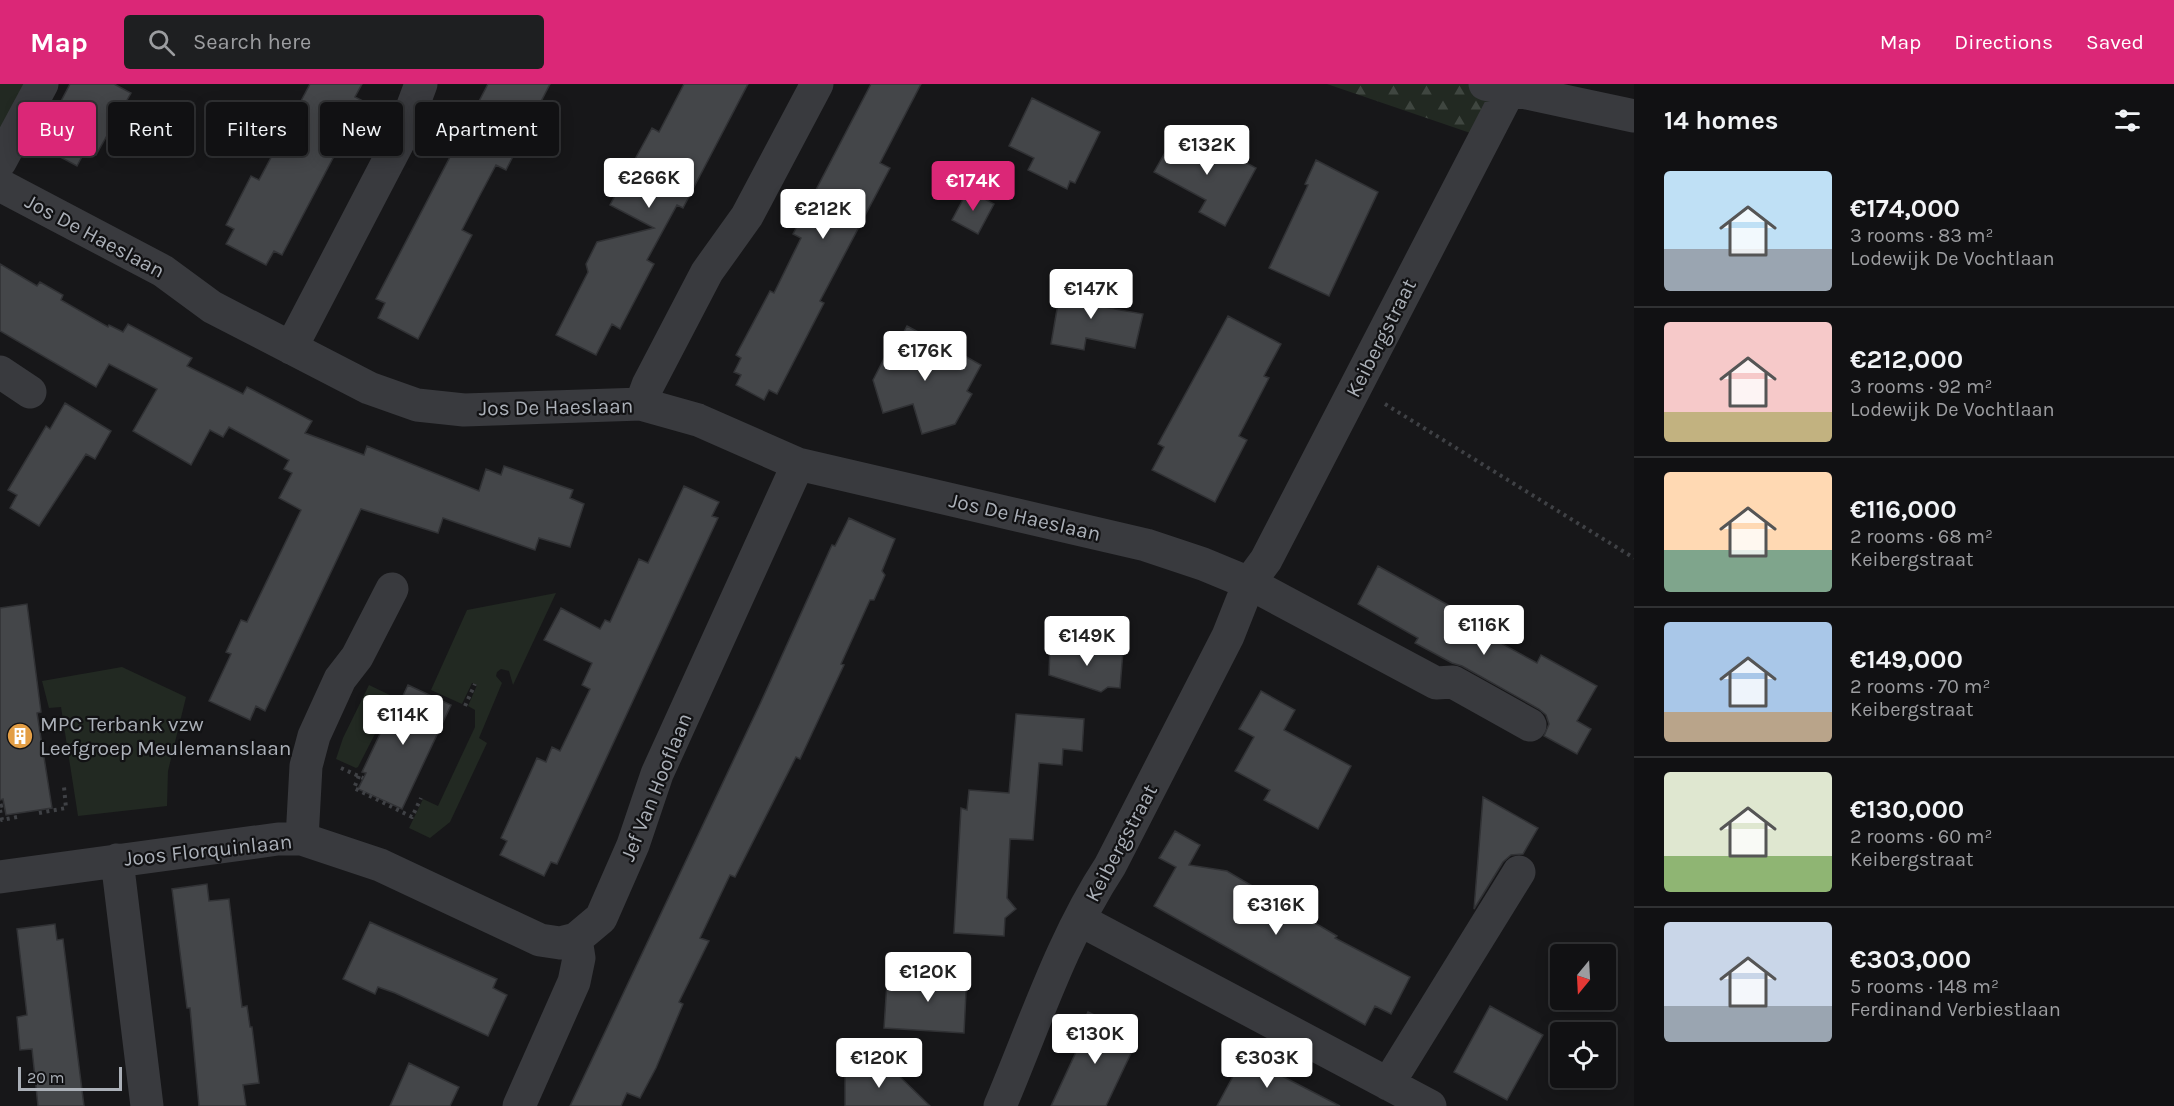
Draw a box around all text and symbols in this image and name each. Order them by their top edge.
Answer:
search box [124,15,544,69]
text: Map [30,26,88,59]
icon: search [145,26,178,59]
text: Search here [193,29,311,55]
text: Map [1880,30,1921,54]
text: Directions [1954,30,2053,54]
text: Saved [2086,30,2144,54]
chip: Buy [18,102,96,156]
chip: Rent [108,102,194,156]
chip: Filters [206,102,308,156]
chip: New [320,102,403,156]
chip: Apartment [415,102,559,156]
icon: filters [2111,104,2144,137]
text: 14 homes [1664,105,1778,136]
pin: €132K [1165,125,1249,176]
text: €132K [1178,133,1236,156]
pin: €266K [607,158,691,209]
pin: €174K [931,161,1015,212]
text: €266K [618,166,680,189]
text: €174K [946,169,1000,192]
street label: Jos De Haeslaan [21,189,169,283]
pin: €212K [781,189,865,240]
text: €174,000 [1850,193,1960,224]
icon: home [1712,195,1784,267]
text: €212K [794,197,852,220]
text: 3 rooms · 83 m² [1850,224,1994,247]
text: Lodewijk De Vochtlaan [1850,247,2055,270]
pin: €147K [1049,269,1133,320]
street label: Keibergstraat [1341,275,1421,401]
text: €147K [1064,277,1118,300]
pin: €176K [883,331,967,382]
text: €176K [898,339,952,362]
text: €212,000 [1850,344,1963,375]
icon: home [1712,346,1784,418]
text: 3 rooms · 92 m² [1850,375,1993,398]
street label: Jos De Haeslaan [478,394,634,420]
text: Lodewijk De Vochtlaan [1850,398,2055,421]
street label: Jos De Haeslaan [947,488,1103,546]
text: €116,000 [1850,494,1957,525]
icon: home [1712,496,1784,568]
text: 2 rooms · 68 m² [1850,525,1993,548]
text: Keibergstraat [1850,548,1974,571]
pin: €116K [1442,605,1526,656]
text: €116K [1458,613,1510,636]
pin: €149K [1045,616,1129,667]
text: €149K [1059,624,1115,647]
text: €149,000 [1850,644,1963,675]
icon: home [1712,646,1784,718]
text: 2 rooms · 70 m² [1850,675,1990,698]
pin: €114K [361,695,445,746]
text: Keibergstraat [1850,698,1974,721]
text: €114K [377,703,429,726]
street label: Jef Van Hooflaan [615,709,697,865]
place label: MPC Terbank vzw Leefgroep Meulemanslaan [40,712,292,760]
building icon: MPC Terbank vzw Leefgroep Meulemanslaan [5,721,35,751]
street label: Keibergstraat [1080,780,1162,906]
text: €130,000 [1850,794,1964,825]
icon: home [1712,796,1784,868]
text: 2 rooms · 60 m² [1850,825,1993,848]
street label: Joos Florquinlaan [123,829,293,871]
text: Keibergstraat [1850,848,1974,871]
pin: €316K [1234,885,1318,936]
text: €316K [1247,893,1305,916]
north arrow [1550,944,1616,1010]
map controls [1550,944,1616,1088]
text: €303,000 [1850,944,1971,975]
icon: home [1712,946,1784,1018]
pin: €120K [886,952,970,1003]
text: €120K [899,960,957,983]
text: 5 rooms · 148 m² [1850,975,1999,998]
text: Ferdinand Verbiestlaan [1850,998,2061,1021]
pin: €130K [1053,1014,1137,1065]
text: €130K [1066,1022,1124,1045]
button: locate [1550,1022,1616,1088]
pin: €120K [837,1038,921,1089]
pin: €303K [1225,1038,1309,1089]
text: €120K [850,1046,908,1069]
text: €303K [1235,1046,1299,1069]
scale bar [18,1064,122,1092]
text: 20 m [27,1068,65,1087]

